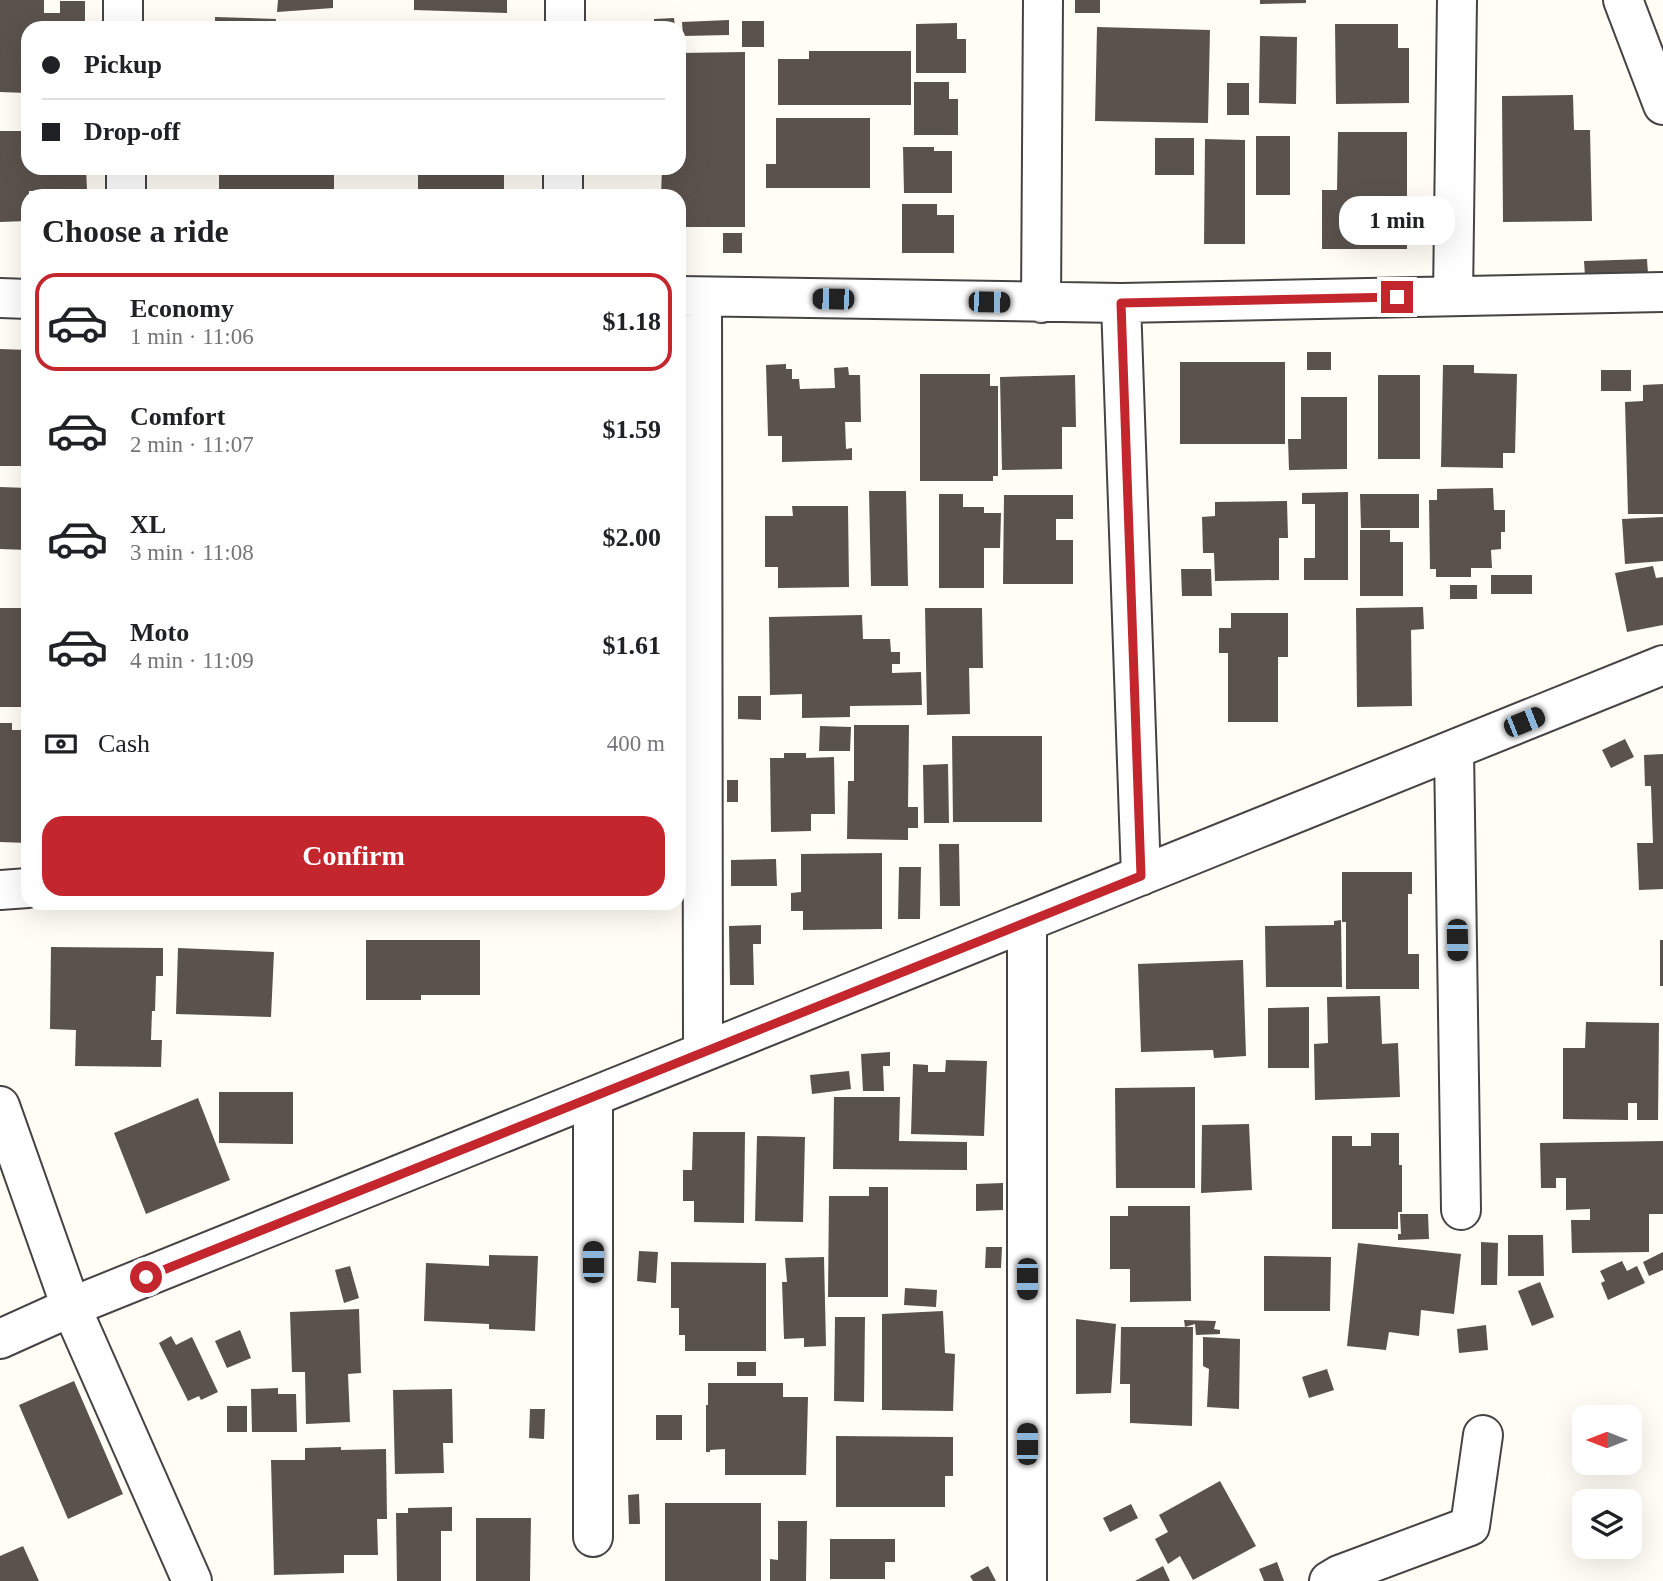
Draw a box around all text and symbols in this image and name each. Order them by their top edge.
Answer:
text: Pickup [84,50,162,79]
text: Drop-off [84,117,180,146]
callout: 1 min [1339,196,1455,244]
text: 1 min [1369,208,1425,233]
text: Choose a ride [42,213,229,249]
route end [1381,281,1413,313]
car [812,288,855,310]
icon: car [46,291,109,354]
car [968,291,1011,313]
text: Economy [130,294,234,323]
text: $1.18 [603,307,661,336]
text: 1 min · 11:06 [130,324,254,349]
icon: car [46,399,109,462]
text: Comfort [130,402,225,431]
text: $1.59 [603,415,661,444]
text: 2 min · 11:07 [130,432,254,457]
icon: car [46,507,109,570]
text: XL [130,510,166,539]
text: $2.00 [603,523,661,552]
text: 3 min · 11:08 [130,540,254,565]
icon: car [46,615,109,678]
text: Moto [130,618,189,647]
text: $1.61 [603,631,661,660]
text: 4 min · 11:09 [130,648,254,673]
car [1501,704,1548,740]
icon: cash [42,725,80,763]
text: Cash [98,729,150,758]
text: 400 m [607,731,665,756]
button: Confirm [42,816,665,896]
car [1447,919,1468,961]
car [583,1241,604,1283]
car [1017,1258,1038,1300]
route start [130,1261,162,1293]
north arrow [1572,1405,1642,1475]
map controls [1572,1405,1642,1559]
car [1017,1423,1038,1465]
button: layers [1572,1489,1642,1559]

